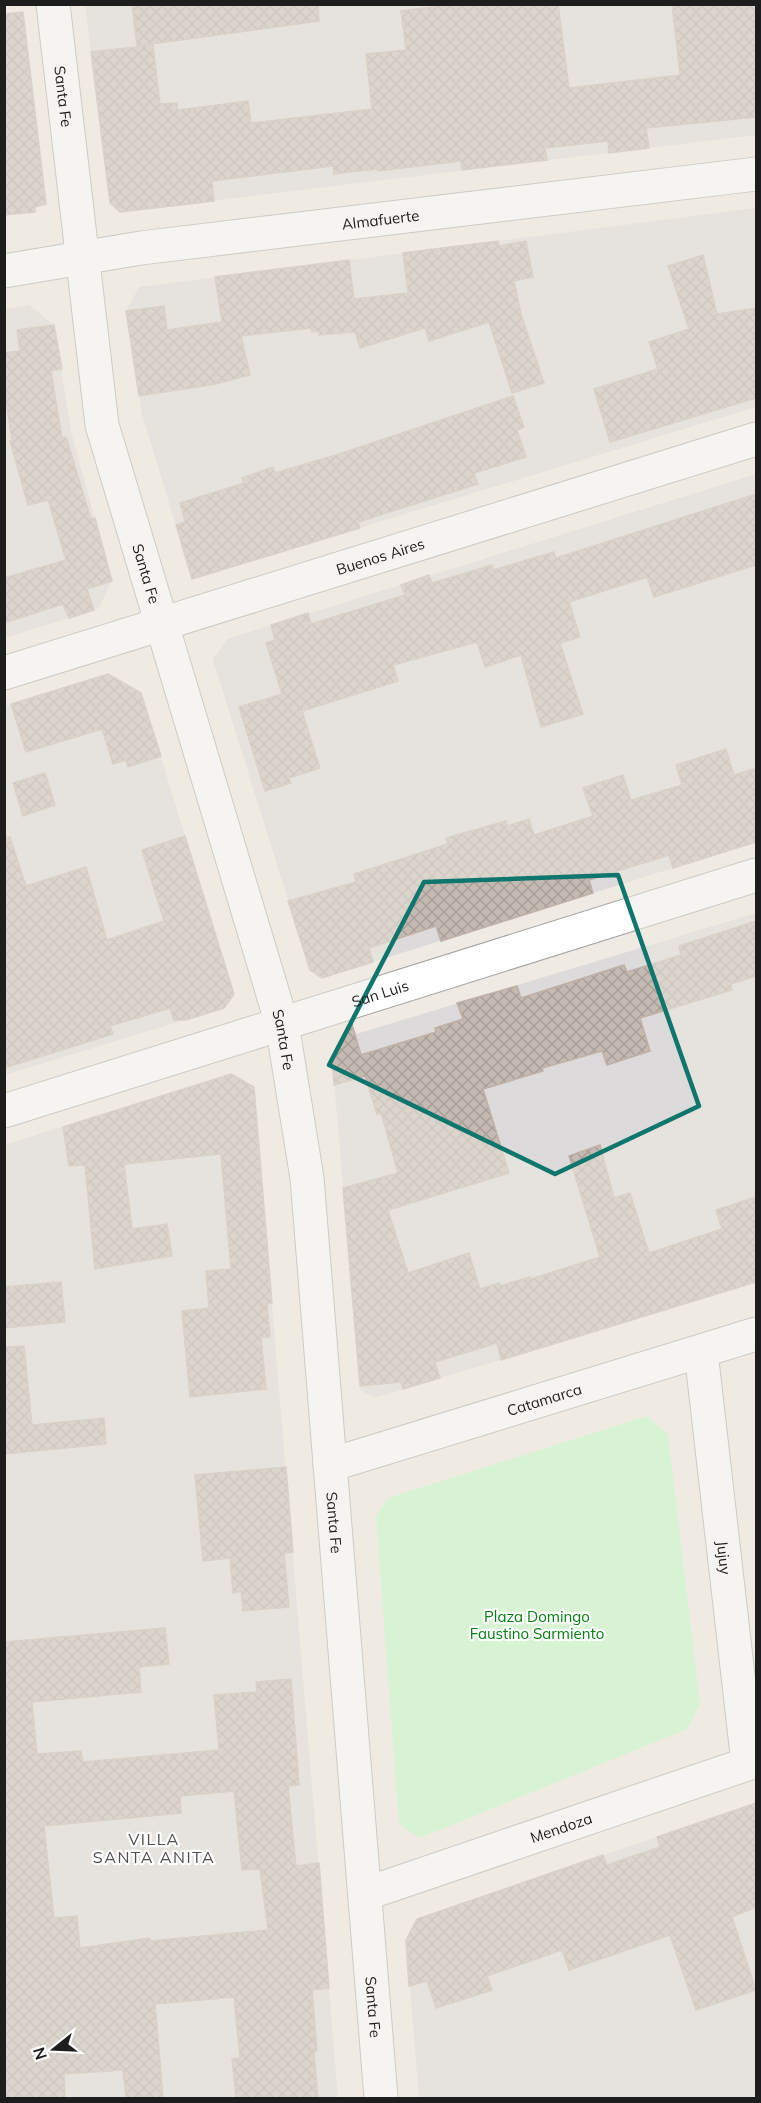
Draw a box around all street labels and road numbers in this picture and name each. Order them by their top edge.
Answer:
street label: Santa Fe [51,65,77,128]
street label: Almafuerte [341,205,420,233]
street label: Buenos Aires [334,533,427,579]
street label: Santa Fe [129,541,165,606]
street label: San Luis [349,975,411,1011]
street label: Santa Fe [269,1007,299,1071]
street label: Catamarca [504,1379,584,1420]
street label: Santa Fe [323,1491,347,1554]
street label: Jujuy [713,1540,736,1576]
street label: Mendoza [528,1808,594,1847]
street label: Santa Fe [362,1975,386,2039]

